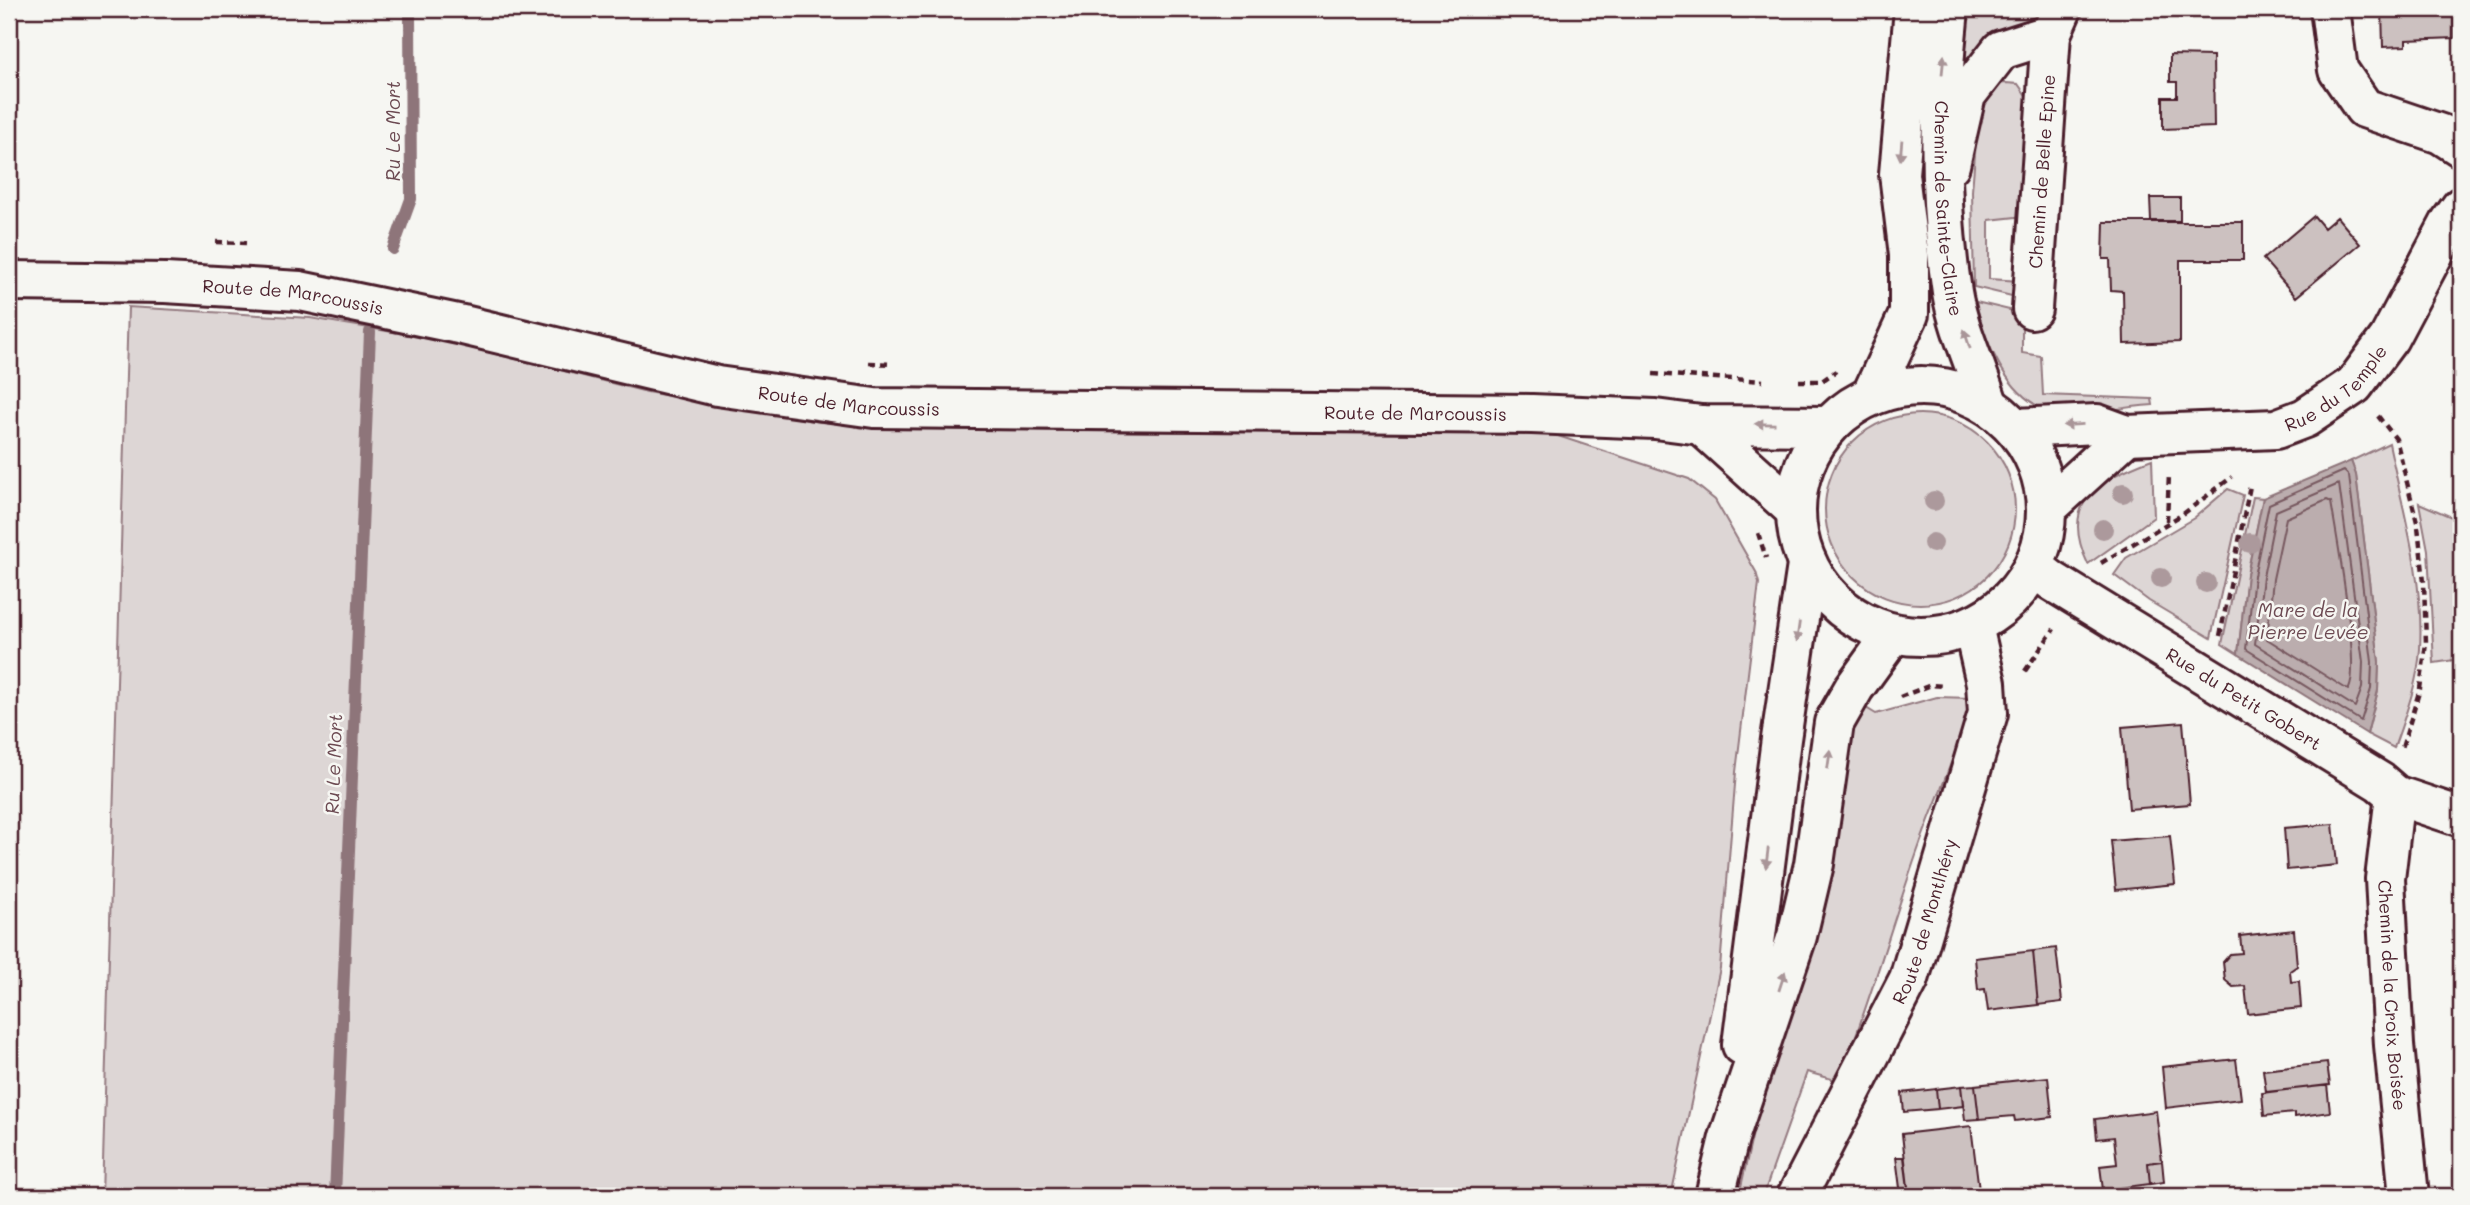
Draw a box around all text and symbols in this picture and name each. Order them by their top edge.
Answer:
one-way arrow [1937,54,1948,76]
street label: Chemin de Belle Epine [2023,73,2060,269]
water label: Ru Le Mort [380,81,405,181]
street label: Chemin de Sainte-Claire [1929,100,1969,319]
one-way arrow [1896,139,1907,161]
street label: Route de Marcoussis [202,273,386,320]
one-way arrow [1961,328,1972,349]
street label: Rue du Temple [2281,340,2392,437]
street label: Route de Marcoussis [757,380,940,421]
street label: Route de Marcoussis [1324,400,1507,426]
one-way arrow [1753,418,1775,430]
one-way arrow [2061,420,2083,431]
water label: Mare de la Pierre Levée [2248,597,2368,644]
one-way arrow [1792,622,1803,644]
street label: Rue du Petit Gobert [2162,642,2326,755]
water label: Ru Le Mort [319,713,347,815]
one-way arrow [1824,748,1835,770]
street label: Route de Montlhéry [1886,836,1962,1008]
one-way arrow [1762,847,1773,869]
street label: Chemin de la Croix Boisée [2373,879,2412,1112]
one-way arrow [1777,970,1788,991]

